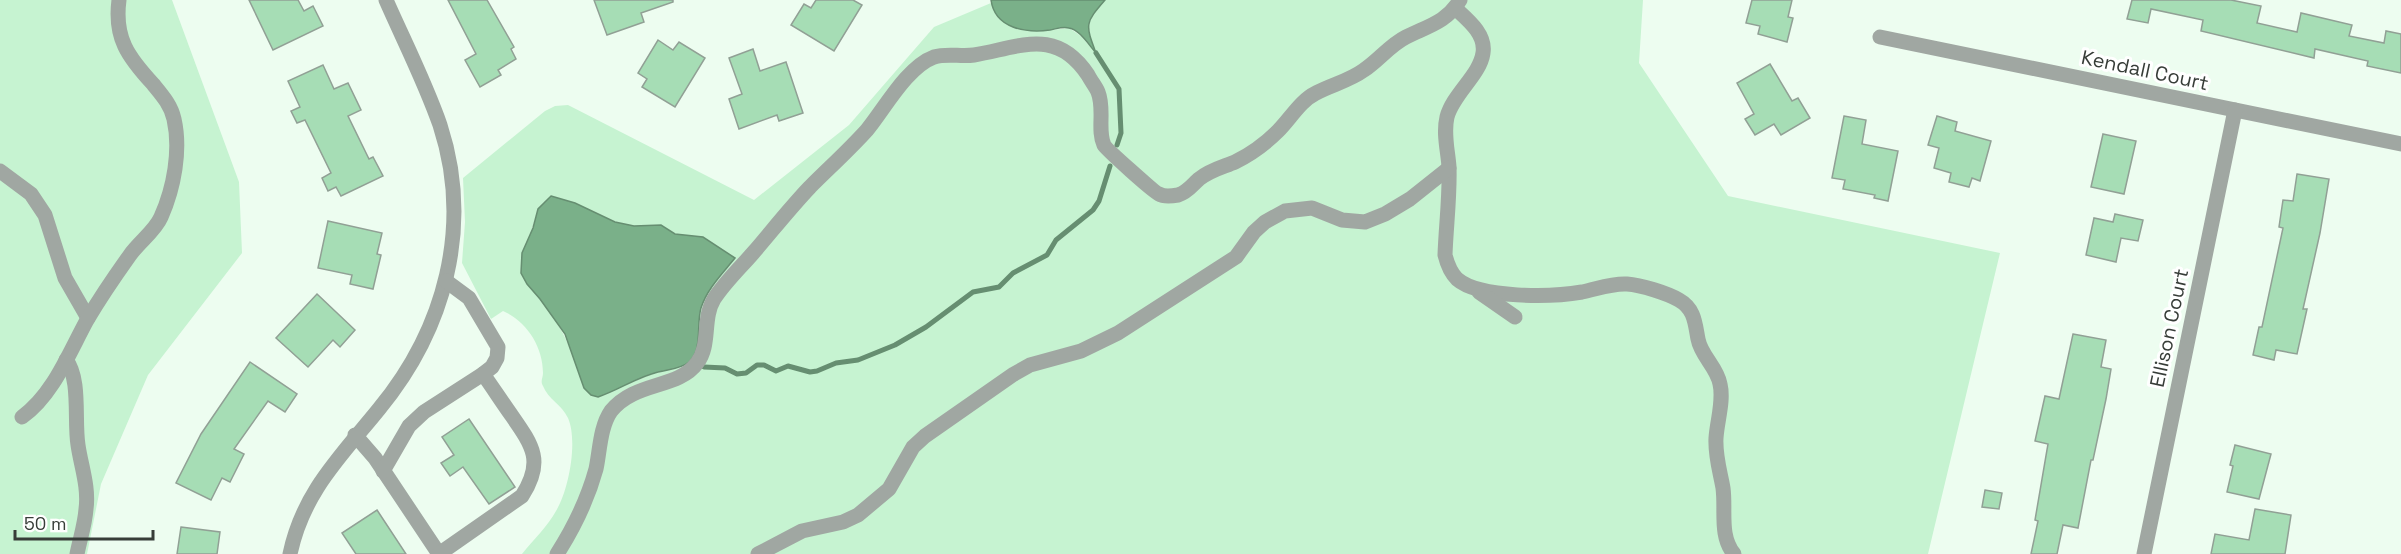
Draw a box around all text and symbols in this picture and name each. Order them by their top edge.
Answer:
street label: Kendall Court [2079,44,2211,96]
street label: Ellison Court [2144,266,2194,390]
scale bar [15,503,153,541]
text: 50 m [24,512,66,535]

